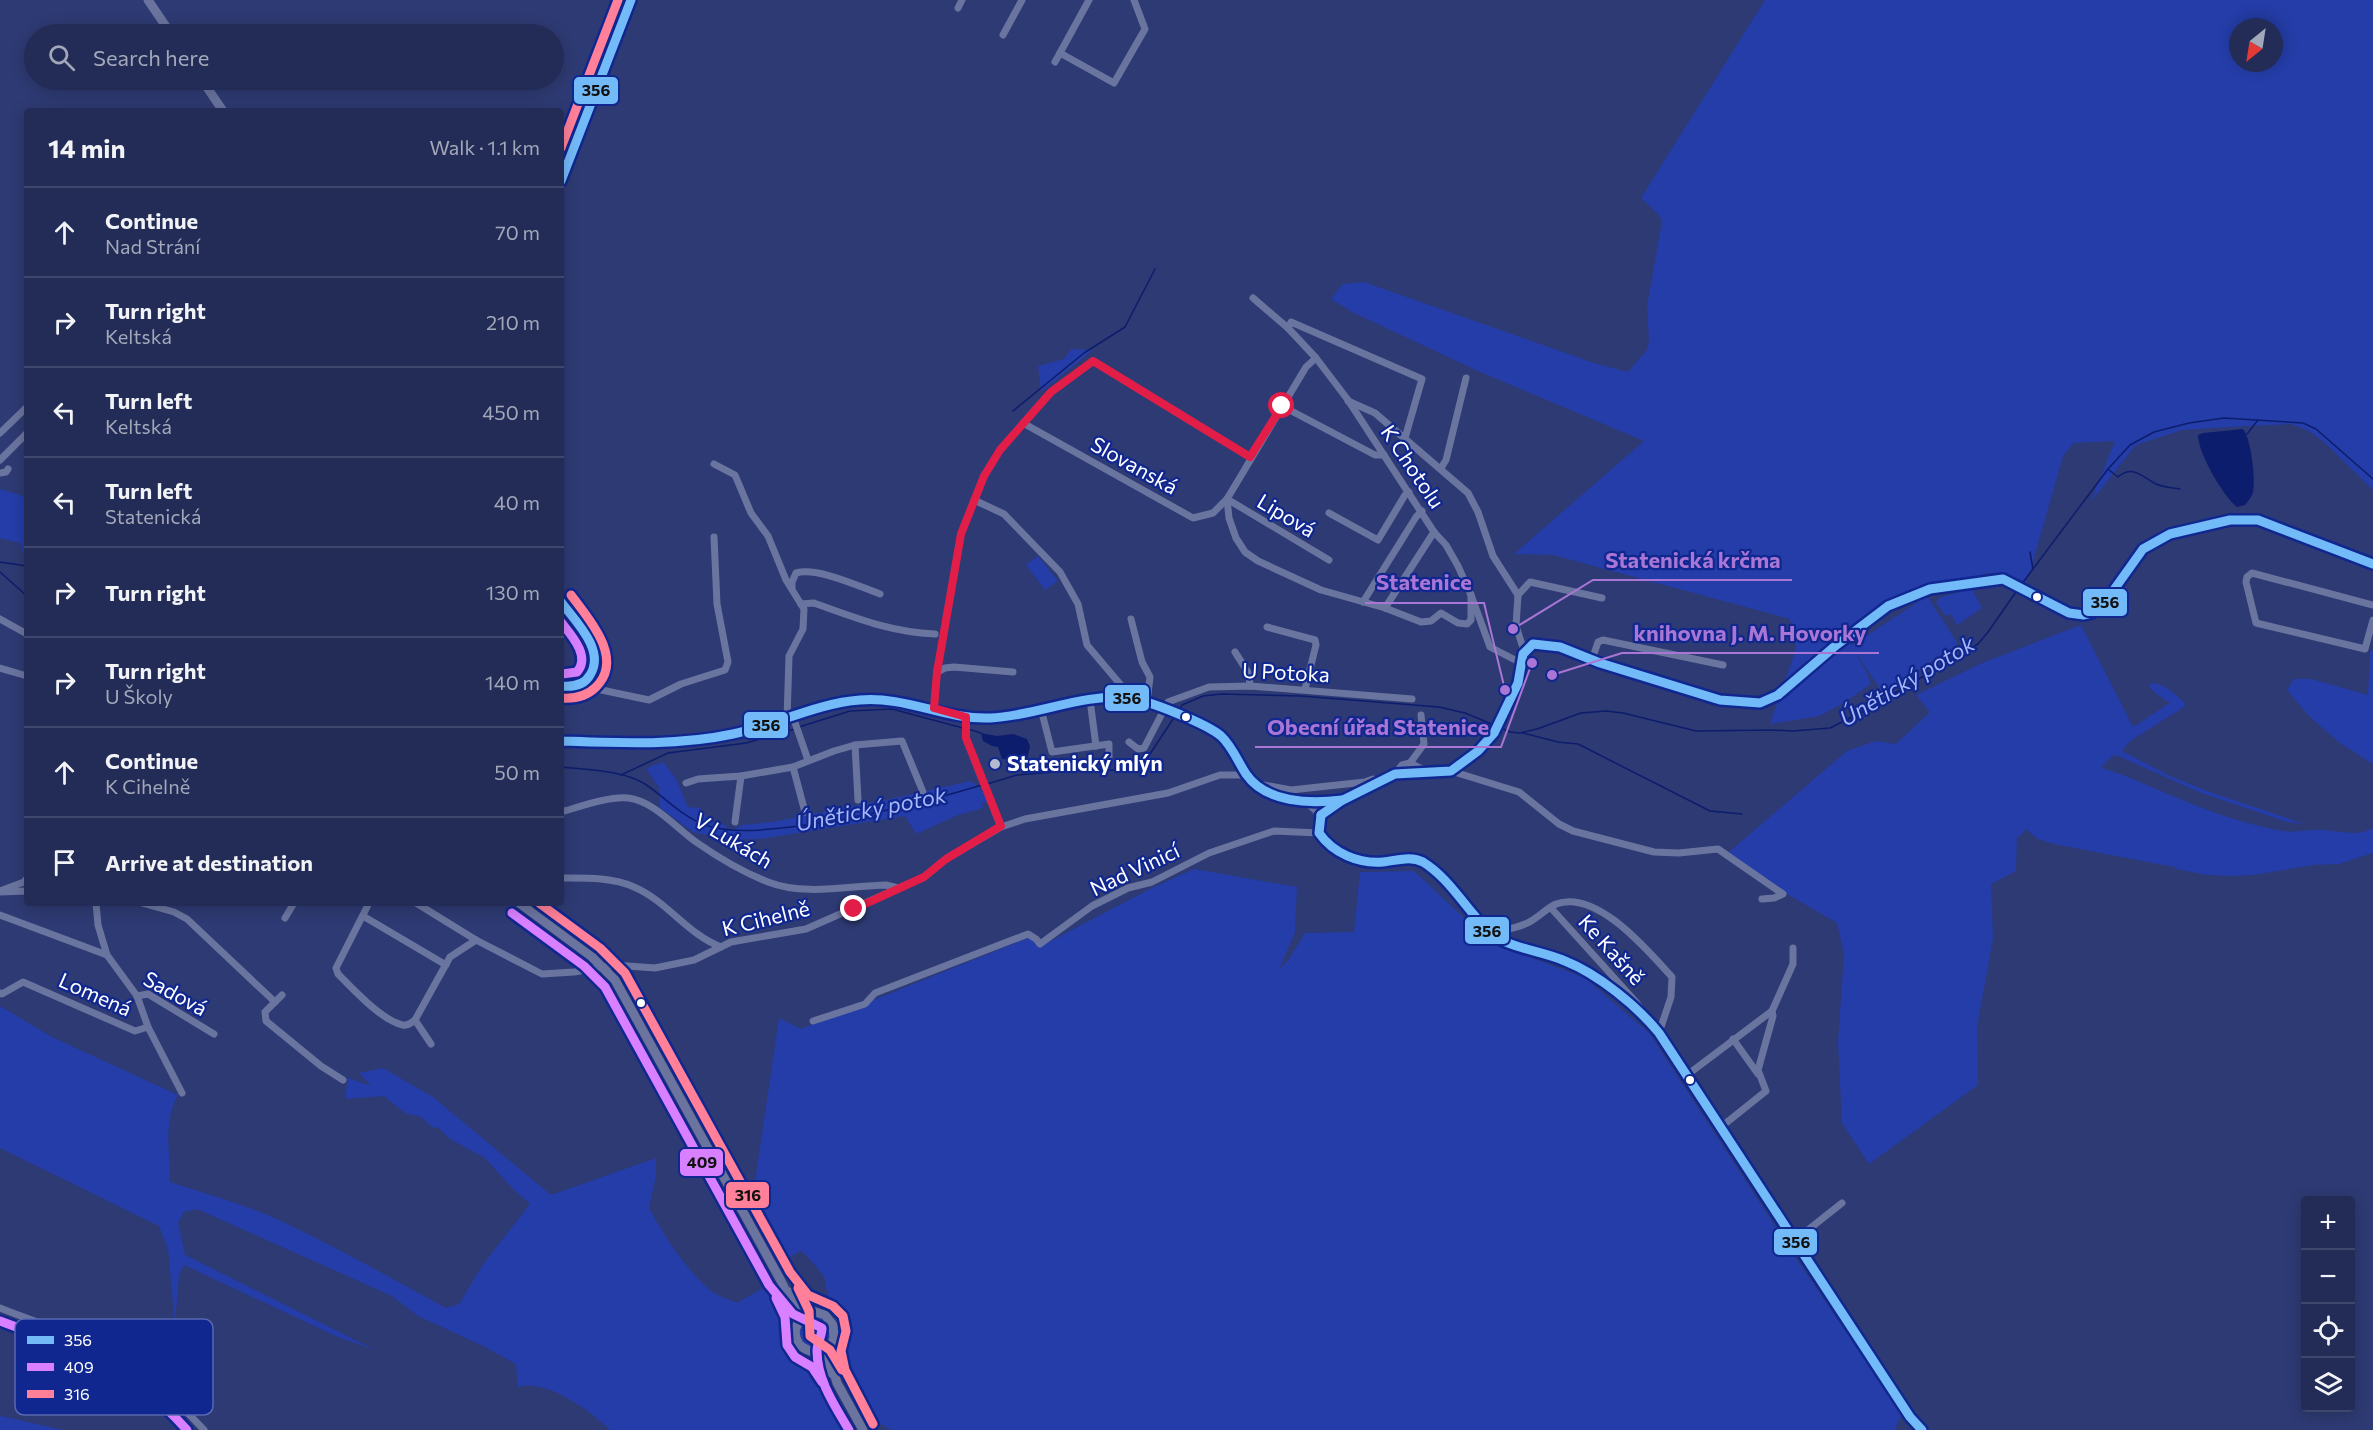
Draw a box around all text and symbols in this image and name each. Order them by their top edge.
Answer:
north arrow [2229,18,2283,72]
search box [24,24,564,90]
icon: search [45,41,78,74]
text: Search here [93,44,209,71]
line badge: 356 [573,76,619,105]
text: 356 [582,80,610,99]
text: 14 min [48,132,126,163]
text: Walk · 1.1 km [430,135,540,159]
text: Continue [105,207,198,234]
icon: ahead [48,216,81,249]
text: 70 m [495,220,540,244]
text: Nad Strání [105,234,200,258]
text: Turn right [105,297,206,324]
icon: right [48,306,81,339]
text: 210 m [486,310,540,334]
text: Keltská [105,324,172,348]
text: Turn left [105,387,192,414]
route start [1268,392,1294,418]
icon: left [48,396,81,429]
text: 450 m [482,400,540,424]
text: Keltská [105,414,172,438]
street label: K Chotolu [1376,420,1450,513]
street label: Slovanská [1087,431,1182,499]
text: Turn left [105,477,192,504]
icon: left [48,486,81,519]
street label: Lipová [1253,488,1320,542]
text: 40 m [494,490,540,514]
text: Statenická [105,504,202,528]
callout: Statenická krčma [1593,540,1792,580]
text: Statenická krčma [1605,546,1781,573]
callout: Statenice [1365,563,1484,603]
text: Statenice [1376,568,1472,595]
icon: right [48,576,81,609]
text: Turn right [105,579,206,606]
text: 130 m [486,580,540,604]
line badge: 356 [2082,588,2128,617]
unlabelled marker [2031,591,2043,603]
text: 356 [2091,592,2119,611]
callout: knihovna J. M. Hovorky [1622,613,1879,653]
text: knihovna J. M. Hovorky [1633,619,1867,646]
water label: Únětický potok [1834,629,1980,732]
text: Turn right [105,657,206,684]
street label: U Potoka [1242,657,1331,686]
icon: right [48,666,81,699]
text: 140 m [485,670,540,694]
text: U Školy [105,684,173,708]
line badge: 356 [1104,684,1150,712]
text: 356 [1113,688,1141,707]
callout: Obecní úřad Statenice [1255,707,1501,747]
line badge: 356 [743,711,789,739]
unlabelled marker [1180,711,1192,723]
text: Obecní úřad Statenice [1267,713,1489,740]
text: 356 [752,715,780,734]
text: Continue [105,747,198,774]
place label: Statenický mlýn [1007,750,1163,775]
icon: ahead [48,756,81,789]
marker: Statenický mlýn [988,757,1002,771]
text: 50 m [494,760,540,784]
text: K Cihelně [105,774,190,798]
water label: Únětický potok [793,780,950,836]
street label: V Lukách [690,807,777,873]
street label: Nad Vinicí [1086,837,1184,900]
icon: arrive [48,846,81,879]
text: Arrive at destination [105,849,313,876]
street label: K Cihelně [719,895,812,940]
route end [840,895,866,921]
street label: Ke Kašně [1574,909,1650,989]
line badge: 356 [1464,916,1510,945]
text: 356 [1473,921,1501,940]
street label: Sadová [139,965,212,1020]
street label: Lomená [55,967,136,1021]
unlabelled marker [635,997,647,1009]
unlabelled marker [1684,1074,1696,1086]
line badge: 409 [679,1148,724,1177]
text: 409 [687,1152,717,1171]
line badge: 316 [725,1181,770,1209]
text: 316 [735,1185,761,1204]
map controls [2301,1196,2355,1412]
button: + [2301,1196,2355,1250]
line badge: 356 [1773,1228,1818,1256]
text: 356 [1782,1232,1810,1251]
button: − [2301,1250,2355,1304]
button: locate [2301,1304,2355,1358]
legend [15,1319,213,1415]
text: 356 [64,1330,92,1349]
text: 409 [64,1357,94,1376]
button: layers [2301,1358,2355,1412]
text: 316 [64,1384,90,1403]

